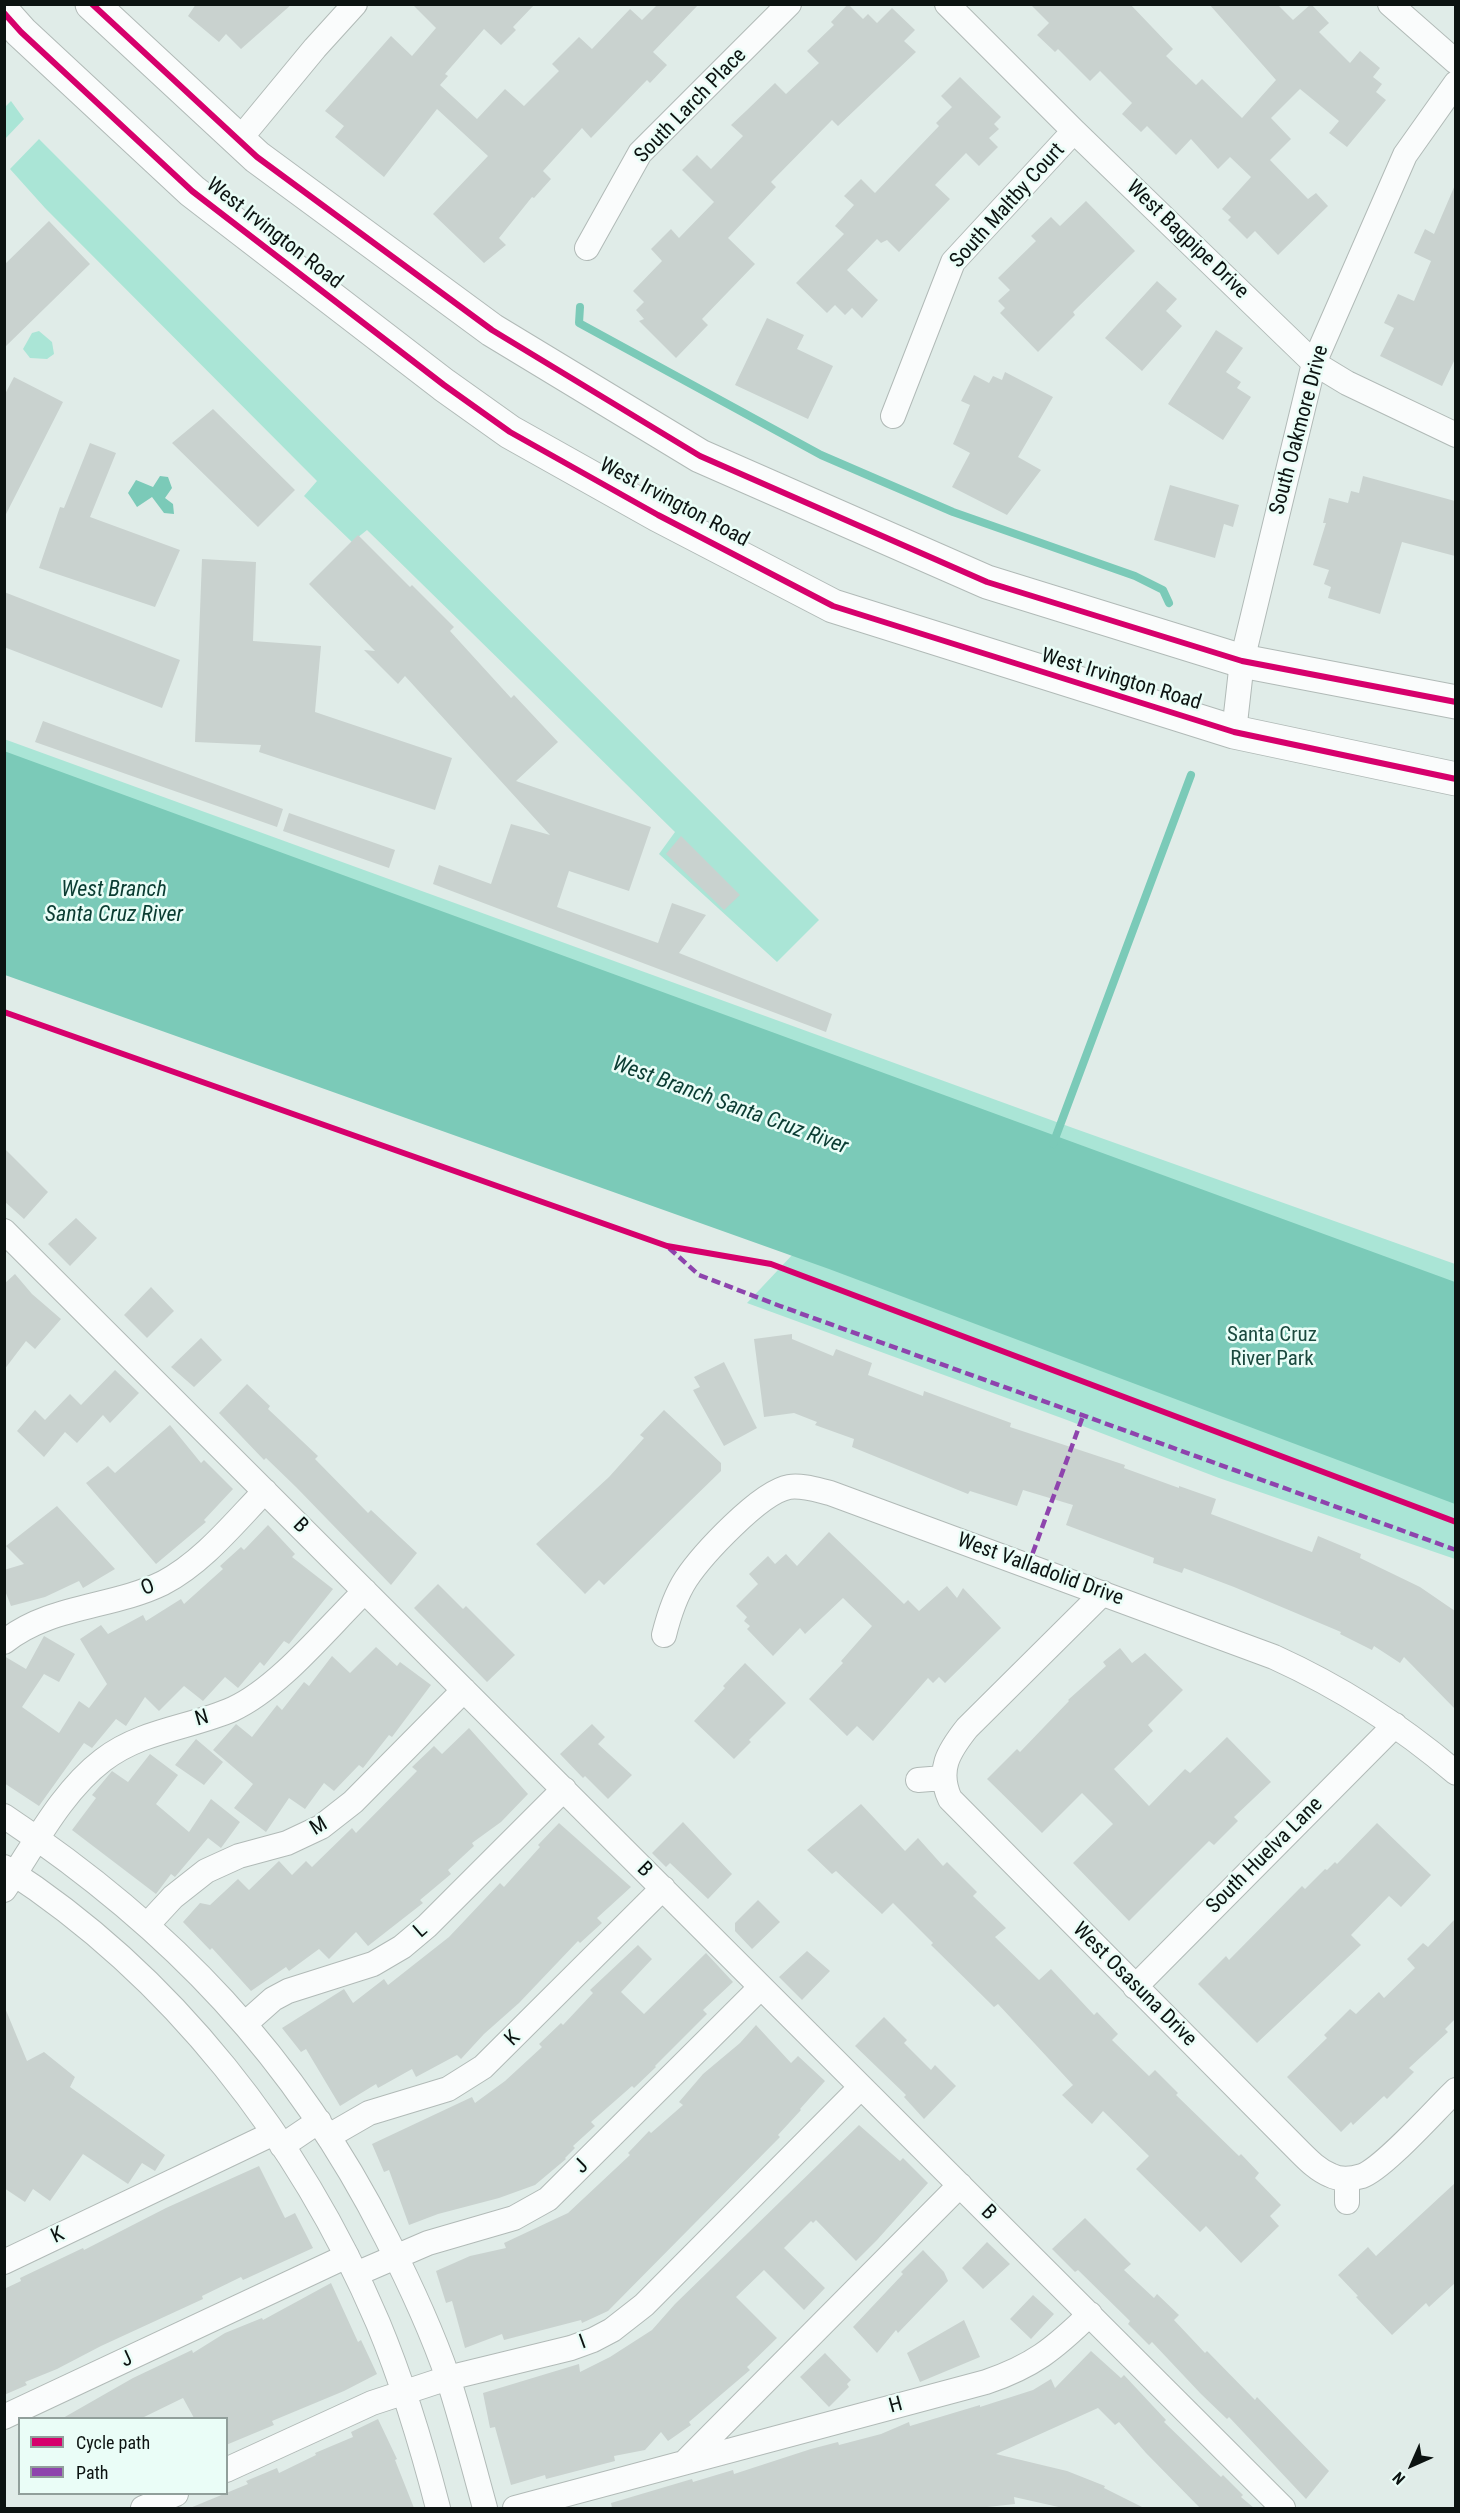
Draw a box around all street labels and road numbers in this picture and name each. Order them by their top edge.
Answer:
street label: South Larch Place [630,43,752,169]
street label: South Maltby Court [945,138,1071,274]
street label: West Irvington Road [201,173,347,295]
street label: West Bagpipe Drive [1121,175,1253,305]
street label: South Oakmore Drive [1265,343,1335,517]
street label: West Irvington Road [595,453,753,553]
street label: West Irvington Road [1038,644,1204,716]
street label: B [287,1513,313,1539]
street label: West Valladolid Drive [954,1528,1126,1612]
street label: O [138,1574,158,1602]
street label: N [192,1705,212,1733]
street label: South Huelva Lane [1202,1793,1328,1919]
street label: M [306,1812,332,1842]
street label: B [631,1857,657,1883]
street label: L [409,1918,433,1944]
street label: West Osasuna Drive [1067,1918,1201,2052]
street label: K [500,2026,526,2052]
street label: J [570,2155,594,2179]
street label: B [975,2200,1001,2226]
street label: K [47,2222,69,2250]
street label: I [576,2330,590,2356]
street label: J [117,2346,137,2374]
street label: H [886,2392,906,2420]

